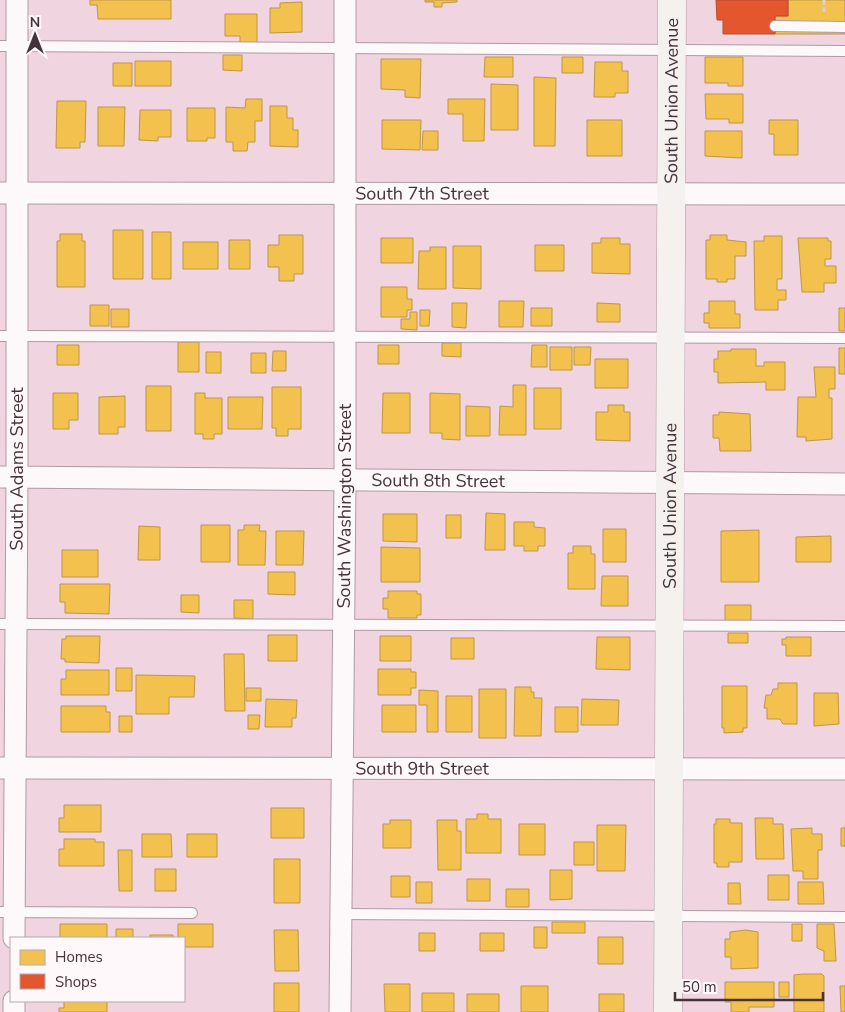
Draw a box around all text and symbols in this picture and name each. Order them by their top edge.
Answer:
north arrow [10,10,60,60]
text: N [30,13,40,32]
street label: South Union Avenue [659,18,684,184]
street label: South 7th Street [355,181,489,206]
street label: South Adams Street [5,387,29,551]
street label: South Washington Street [332,403,357,609]
street label: South Union Avenue [658,423,682,589]
street label: South 8th Street [371,468,506,493]
street label: South 9th Street [355,756,489,781]
legend [10,937,185,1002]
text: Homes [55,947,103,967]
scale bar [675,970,822,1002]
text: Shops [55,972,97,992]
text: 50 m [682,977,717,997]

